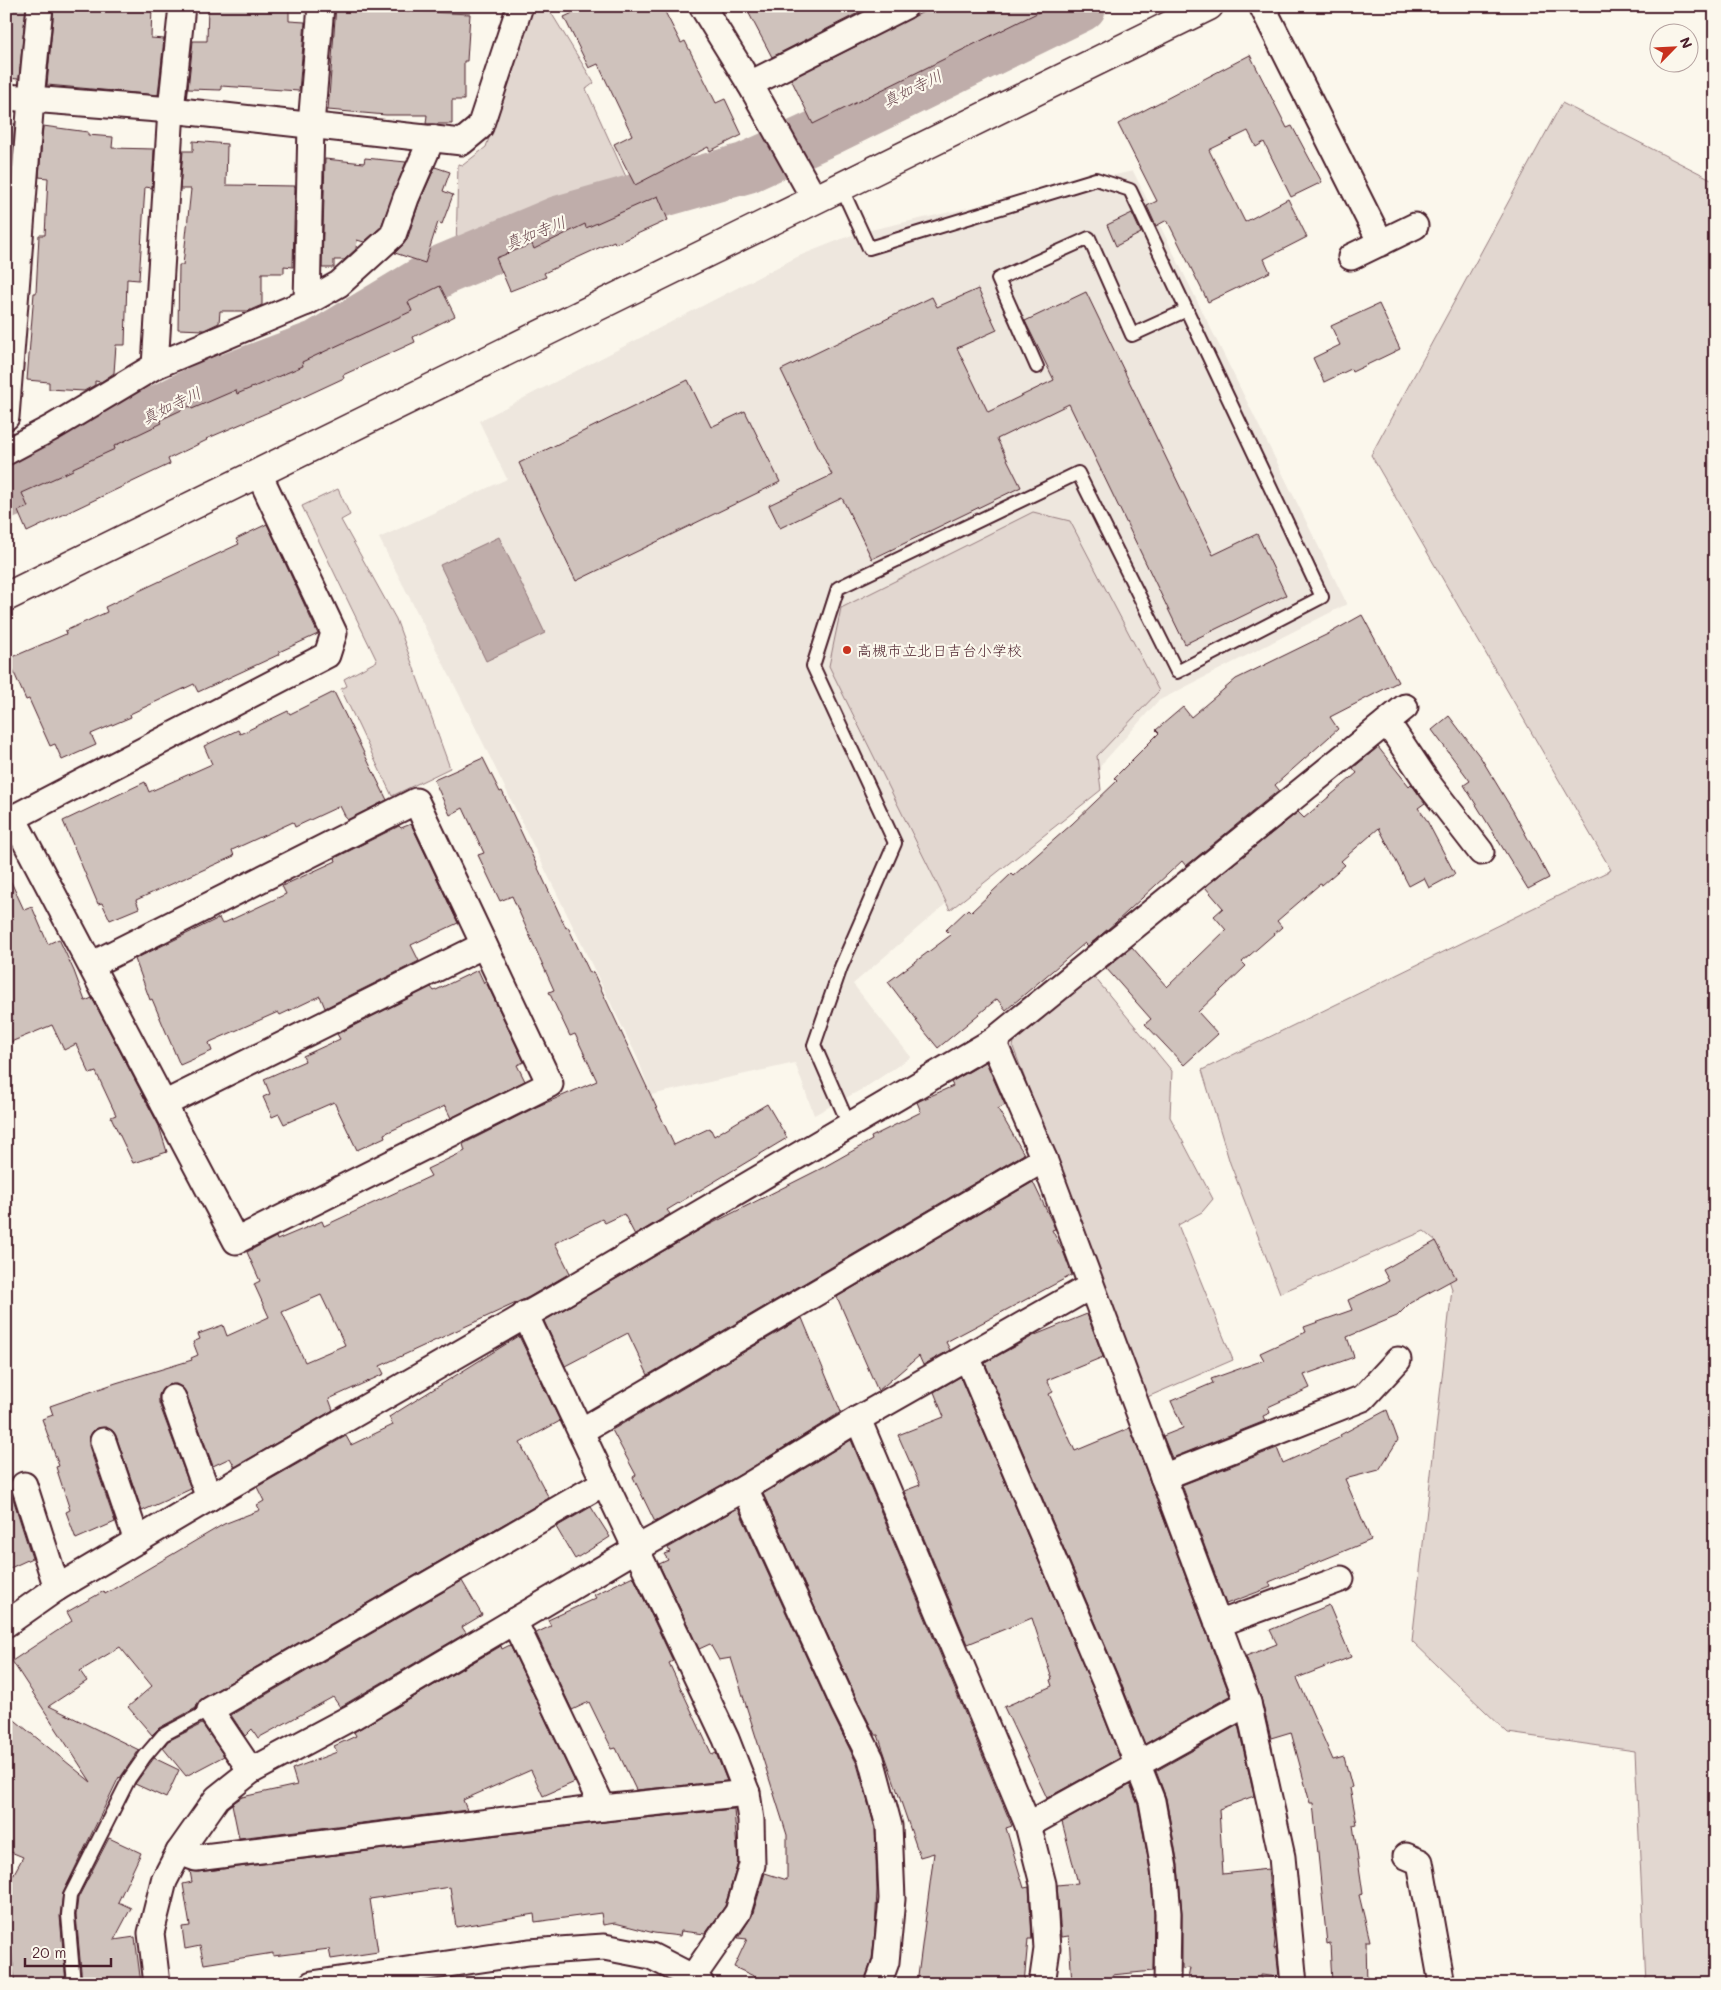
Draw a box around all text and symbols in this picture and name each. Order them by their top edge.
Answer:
north arrow [1648,22,1698,72]
text: N [1675,34,1697,51]
water label: 真如寺川 [879,65,945,111]
water label: 真如寺川 [501,211,569,253]
water label: 真如寺川 [138,382,204,428]
place label: 高槻市立北日吉台小学校 [857,640,1022,660]
marker: 高槻市立北日吉台小学校 [841,644,853,656]
scale bar [25,1935,111,1967]
text: 20 m [32,1942,66,1962]

